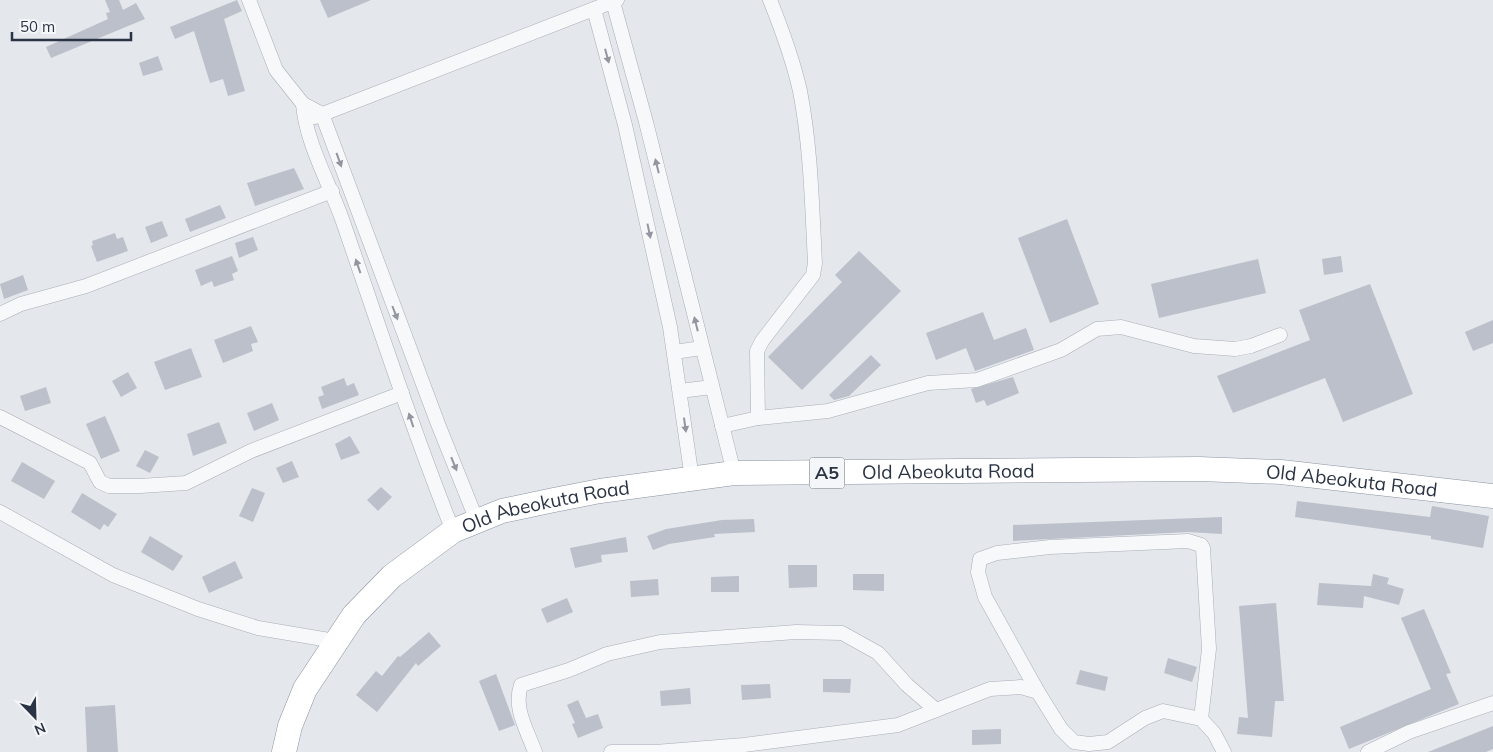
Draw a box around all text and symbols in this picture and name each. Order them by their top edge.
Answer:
scale bar [12,10,131,42]
text: 50 m [20,17,55,36]
one-way arrow [603,49,611,64]
one-way arrow [335,153,343,168]
one-way arrow [653,159,661,174]
one-way arrow [645,224,653,239]
one-way arrow [354,258,362,273]
one-way arrow [392,305,399,320]
one-way arrow [692,316,700,331]
one-way arrow [407,412,414,427]
one-way arrow [681,418,689,434]
one-way arrow [450,457,458,472]
road number: A5 [810,458,844,488]
street label: Old Abeokuta Road [862,458,1035,484]
street label: Old Abeokuta Road [1265,459,1439,502]
street label: Old Abeokuta Road [458,475,631,538]
north arrow [10,692,60,742]
text: N [32,719,48,739]

